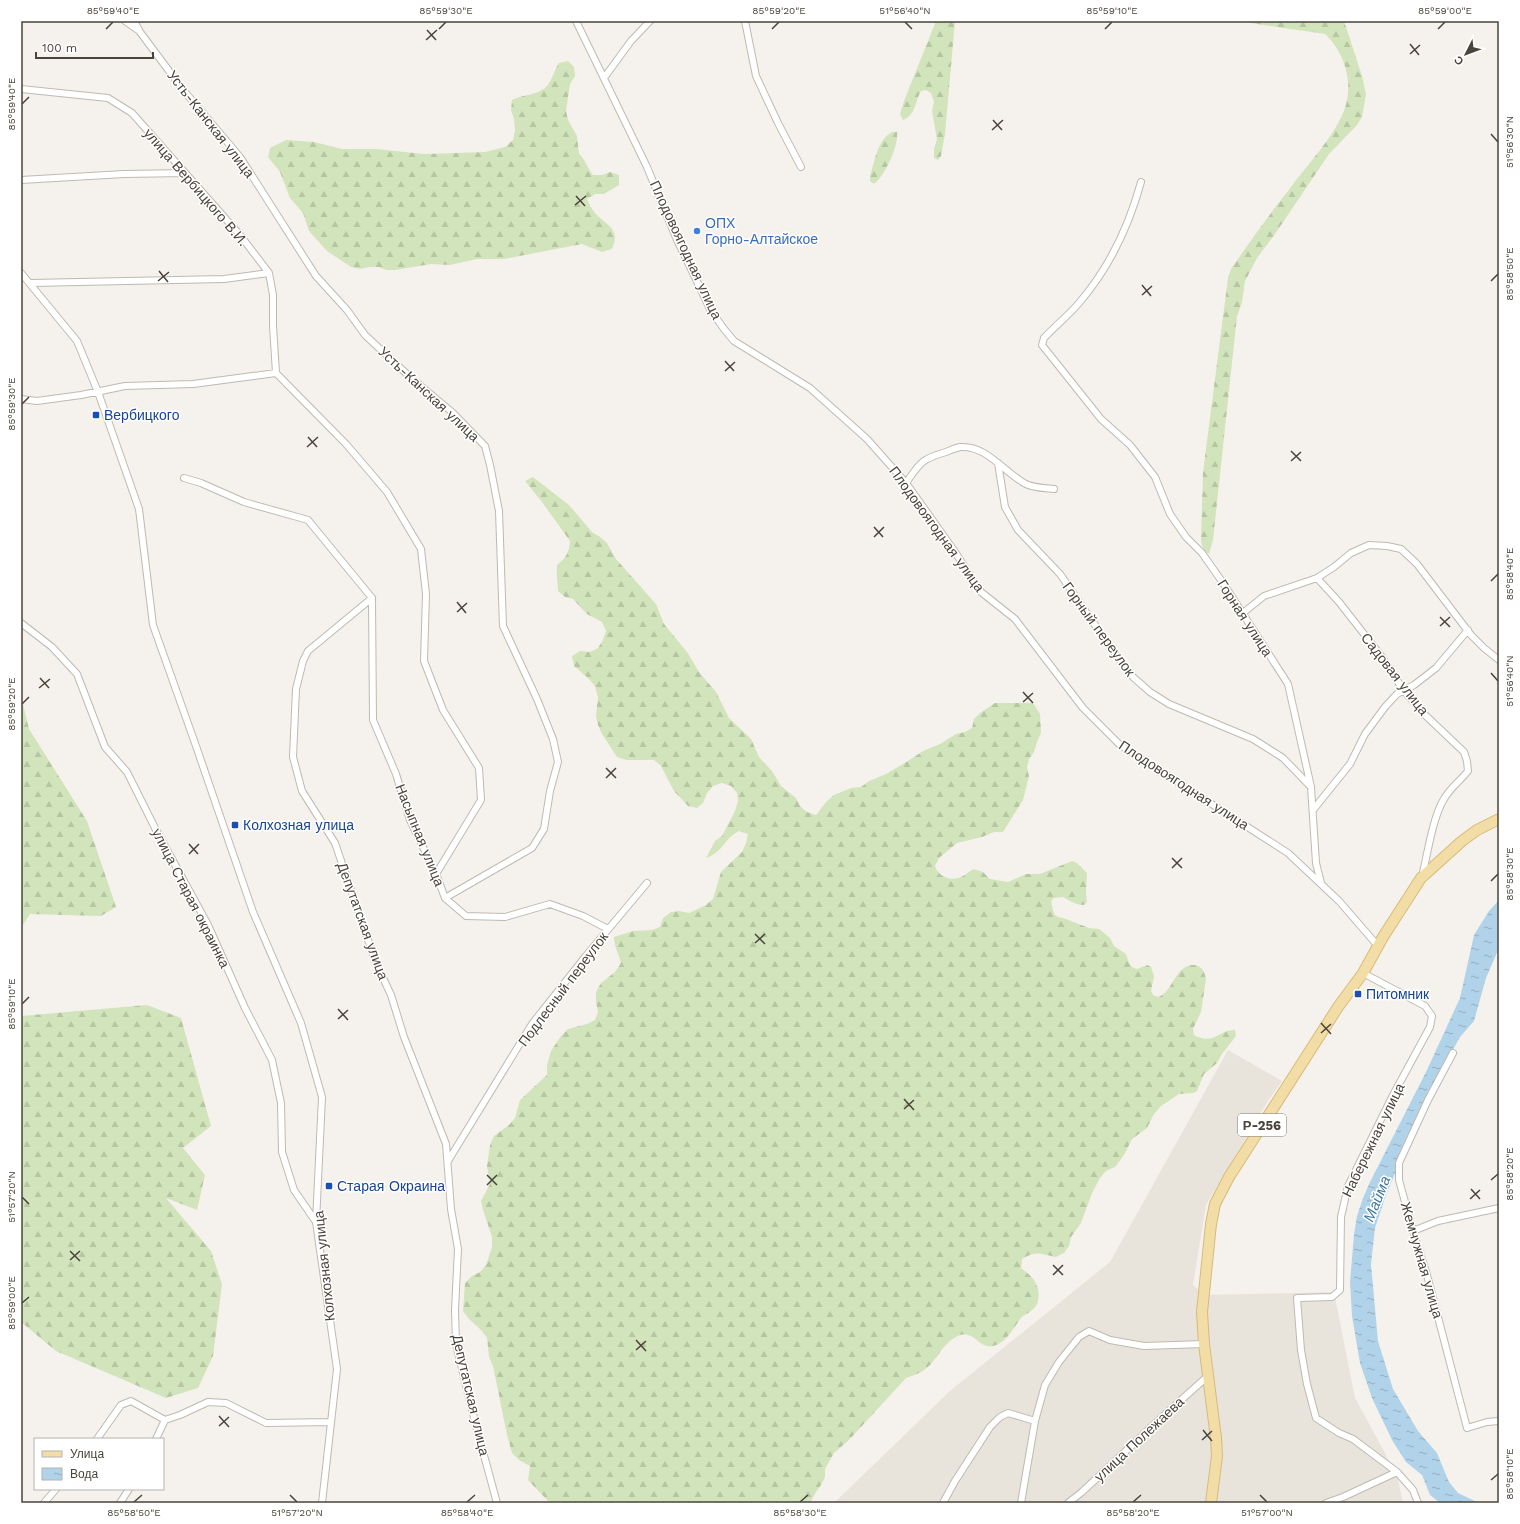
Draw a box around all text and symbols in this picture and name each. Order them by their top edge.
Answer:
text: 85°59'40"E [87,5,139,16]
text: 85°59'30"E [419,5,473,16]
text: 85°59'20"E [752,5,806,16]
text: 51°56'40"N [879,5,931,16]
text: 85°59'10"E [1086,5,1138,16]
text: 85°59'00"E [1418,5,1472,16]
scale bar [36,34,153,60]
north arrow [1446,34,1486,74]
text: 100 m [42,41,77,55]
text: С [1451,53,1466,68]
street label: Усть-Канская улица [164,67,258,181]
text: 85°59'40"E [6,78,17,130]
text: 51°56'30"N [1504,116,1515,168]
street label: улица Вербицкого В.И. [141,125,251,249]
street label: Плодовоягодная улица [647,178,725,322]
place label: ОПХ Горно-Алтайское [705,215,818,247]
marker: ОПХ Горно-Алтайское [692,226,702,236]
text: 85°58'50"E [1504,247,1515,301]
street label: Усть-Канская улица [375,343,483,445]
text: 85°59'30"E [6,377,17,431]
place label: Вербицкого [104,407,180,423]
marker: Вербицкого [91,410,101,420]
street label: Плодовоягодная улица [886,463,988,595]
text: 85°58'40"E [1504,548,1515,600]
street label: Горная улица [1214,576,1276,660]
street label: Горный переулок [1060,579,1139,680]
street label: Садовая улица [1358,630,1432,718]
text: 51°56'40"N [1504,655,1515,707]
text: 85°59'20"E [6,677,17,731]
street label: Плодовоягодная улица [1116,737,1252,833]
street label: Насыпная улица [392,782,448,889]
place label: Колхозная улица [243,817,354,833]
marker: Колхозная улица [230,820,240,830]
street label: улица Старая окраинка [149,825,233,971]
text: 85°58'30"E [1504,847,1515,901]
street label: Депутатская улица [334,860,392,982]
street label: Подлесный переулок [515,928,612,1049]
text: 85°59'10"E [6,978,17,1030]
place label: Питомник [1366,986,1430,1002]
marker: Питомник [1353,989,1363,999]
street label: Набережная улица [1338,1080,1408,1200]
road number: Р-256 [1238,1114,1286,1136]
text: 85°58'20"E [1504,1147,1515,1201]
text: 51°57'20"N [6,1171,17,1223]
water label: Майма [1360,1173,1394,1225]
place label: Старая Окраина [337,1178,445,1194]
marker: Старая Окраина [324,1181,334,1191]
street label: Жемчужная улица [1398,1200,1446,1320]
street label: Колхозная улица [310,1210,338,1322]
text: 85°59'00"E [6,1276,17,1330]
street label: Депутатская улица [449,1333,493,1457]
street label: улица Полежаева [1091,1393,1187,1485]
legend [34,1438,164,1490]
text: Улица [70,1447,104,1461]
text: 85°58'10"E [1504,1448,1515,1500]
text: Вода [70,1467,98,1481]
text: 85°58'50"E [107,1507,161,1518]
text: 51°57'20"N [271,1507,323,1518]
text: 85°58'40"E [441,1507,493,1518]
text: 85°58'30"E [773,1507,827,1518]
text: 85°58'20"E [1106,1507,1160,1518]
text: 51°57'00"N [1241,1507,1293,1518]

